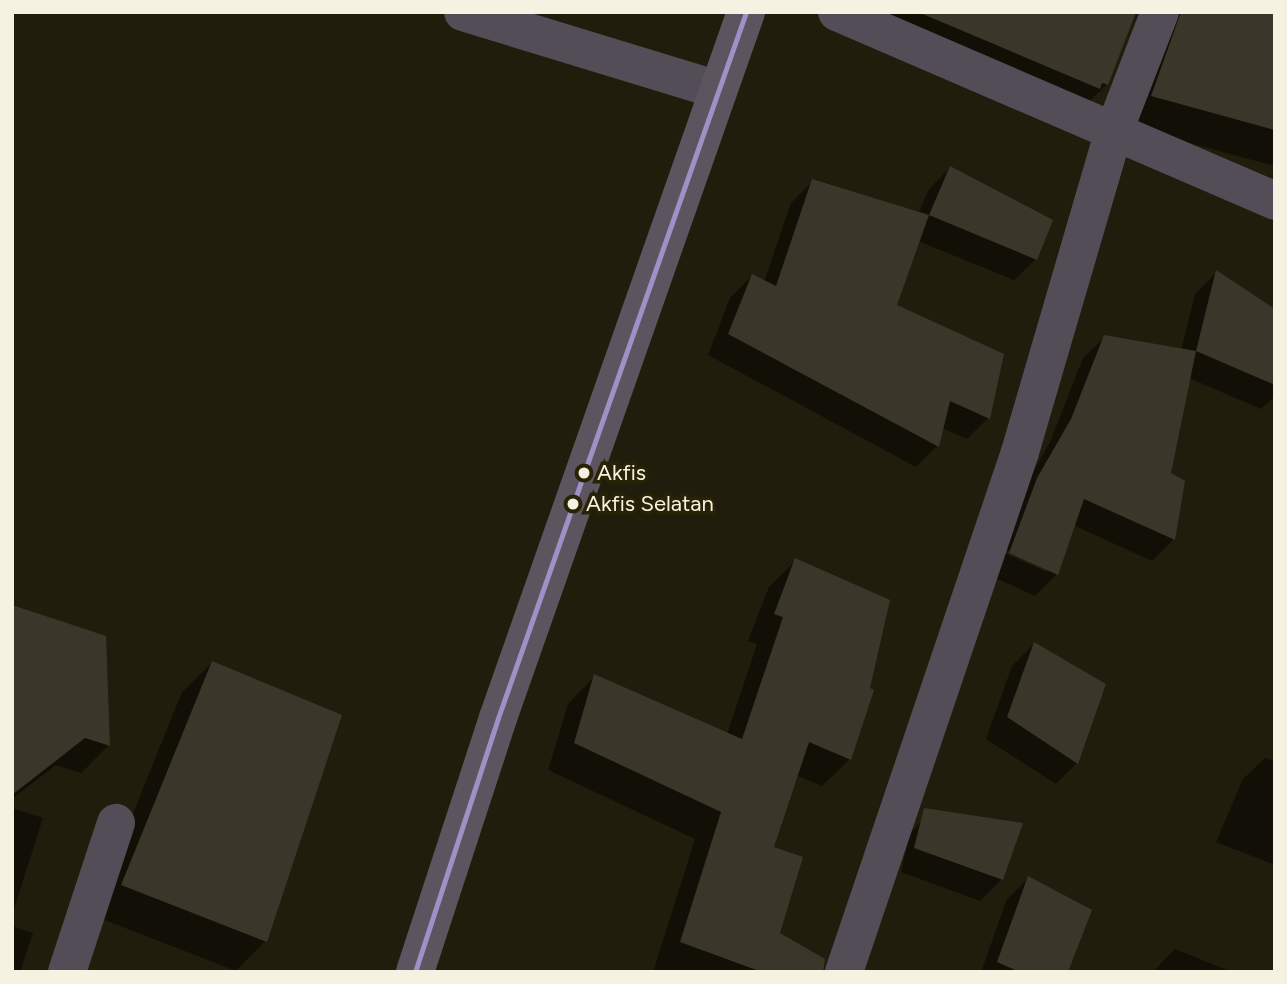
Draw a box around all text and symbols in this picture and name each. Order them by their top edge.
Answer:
place label: Akfis [597,460,646,486]
marker: Akfis [577,466,591,480]
place label: Akfis Selatan [586,491,714,517]
marker: Akfis Selatan [566,497,580,511]

